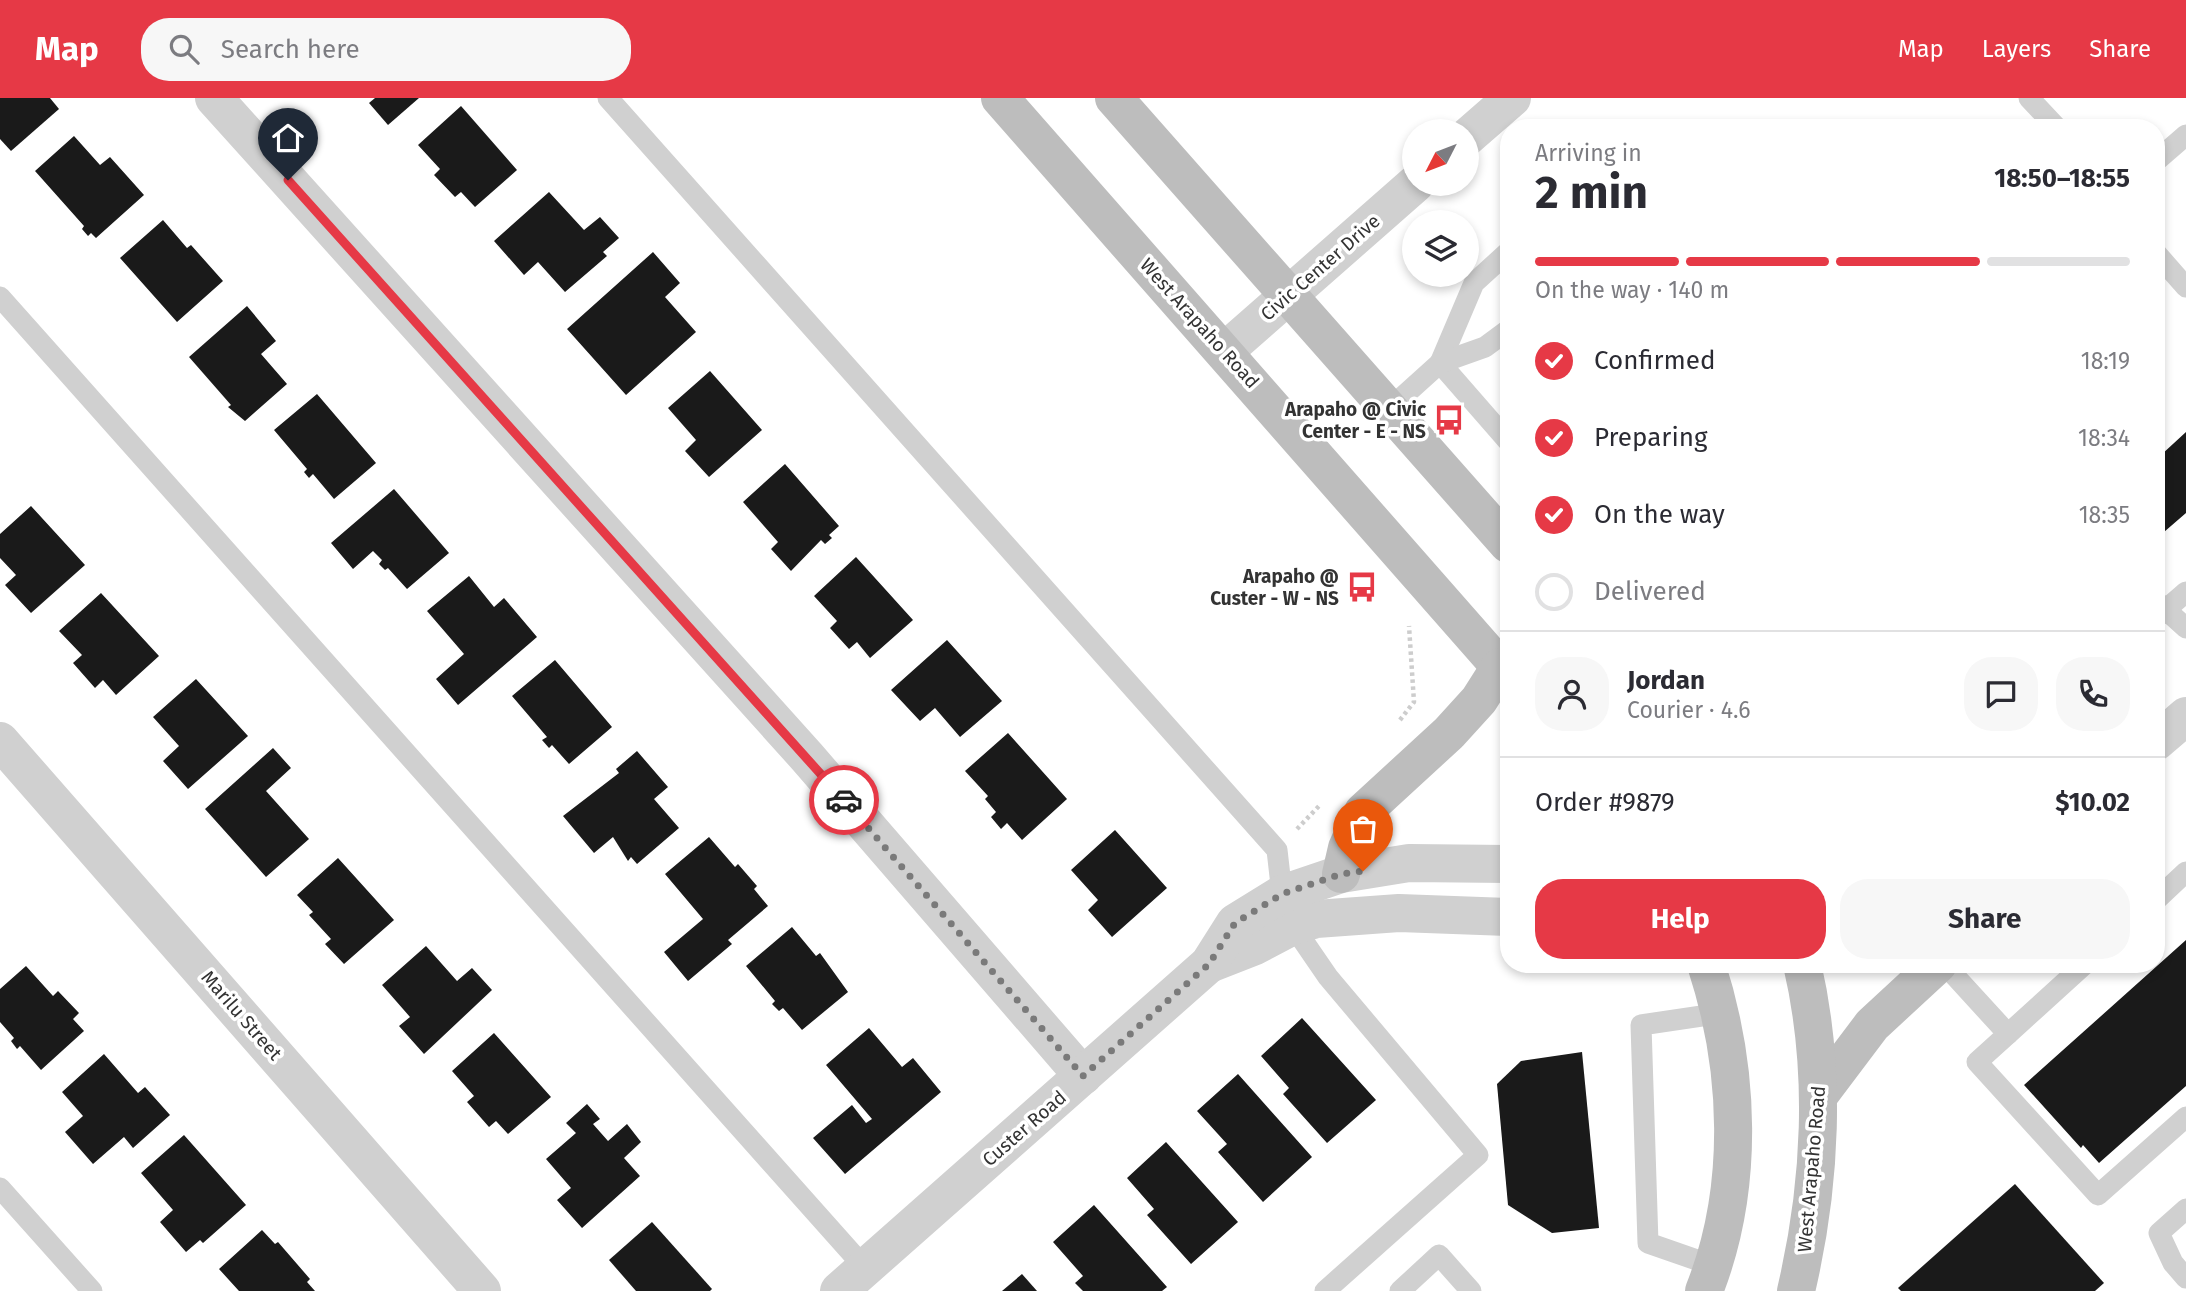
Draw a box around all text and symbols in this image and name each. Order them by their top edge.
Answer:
search box [141,18,631,81]
text: Map [35,29,99,69]
icon: search [165,30,203,68]
text: Search here [221,34,360,65]
text: Map [1898,35,1944,63]
text: Layers [1982,35,2051,63]
text: Share [2089,35,2151,63]
pin [258,108,318,180]
icon: home [269,119,307,157]
north arrow [1402,119,1479,196]
map controls [1402,119,1479,287]
text: Arriving in [1535,139,1642,167]
text: 18:50–18:55 [1994,163,2130,194]
text: 2 min [1535,165,1648,220]
street label: Civic Center Drive [1256,209,1385,325]
button: layers [1402,210,1479,287]
street label: West Arapaho Road [1135,254,1264,393]
text: On the way · 140 m [1535,276,1729,304]
icon: check [1535,342,1573,380]
text: Confirmed [1594,345,1715,376]
text: 18:19 [2081,347,2130,375]
place label: Arapaho @ Civic Center - E - NS [1284,398,1426,443]
bus stop icon: Arapaho @ Civic Center - E - NS [1432,403,1466,437]
icon: check [1535,419,1573,457]
text: Preparing [1594,422,1707,453]
text: 18:34 [2078,424,2130,452]
icon: check [1535,496,1573,534]
text: On the way [1594,499,1725,530]
text: 18:35 [2079,501,2130,529]
place label: Arapaho @ Custer - W - NS [1210,565,1339,610]
bus stop icon: Arapaho @ Custer - W - NS [1345,570,1379,604]
text: Delivered [1594,576,1706,607]
button: person [1535,657,1609,731]
button: chat [1964,657,2038,731]
button: phone [2056,657,2130,731]
text: Jordan [1627,665,1705,696]
text: Courier · 4.6 [1627,696,1751,724]
courier [809,765,879,835]
icon: car [825,781,863,819]
text: Order #9879 [1535,787,1675,818]
text: $10.02 [2055,787,2130,818]
pin [1333,799,1393,871]
icon: bag [1344,810,1382,848]
button: Help [1535,879,1826,959]
button: Share [1840,879,2130,959]
street label: Marilu Street [197,966,287,1065]
street label: West Arapaho Road [1793,1085,1830,1253]
street label: Custer Road [978,1086,1071,1171]

